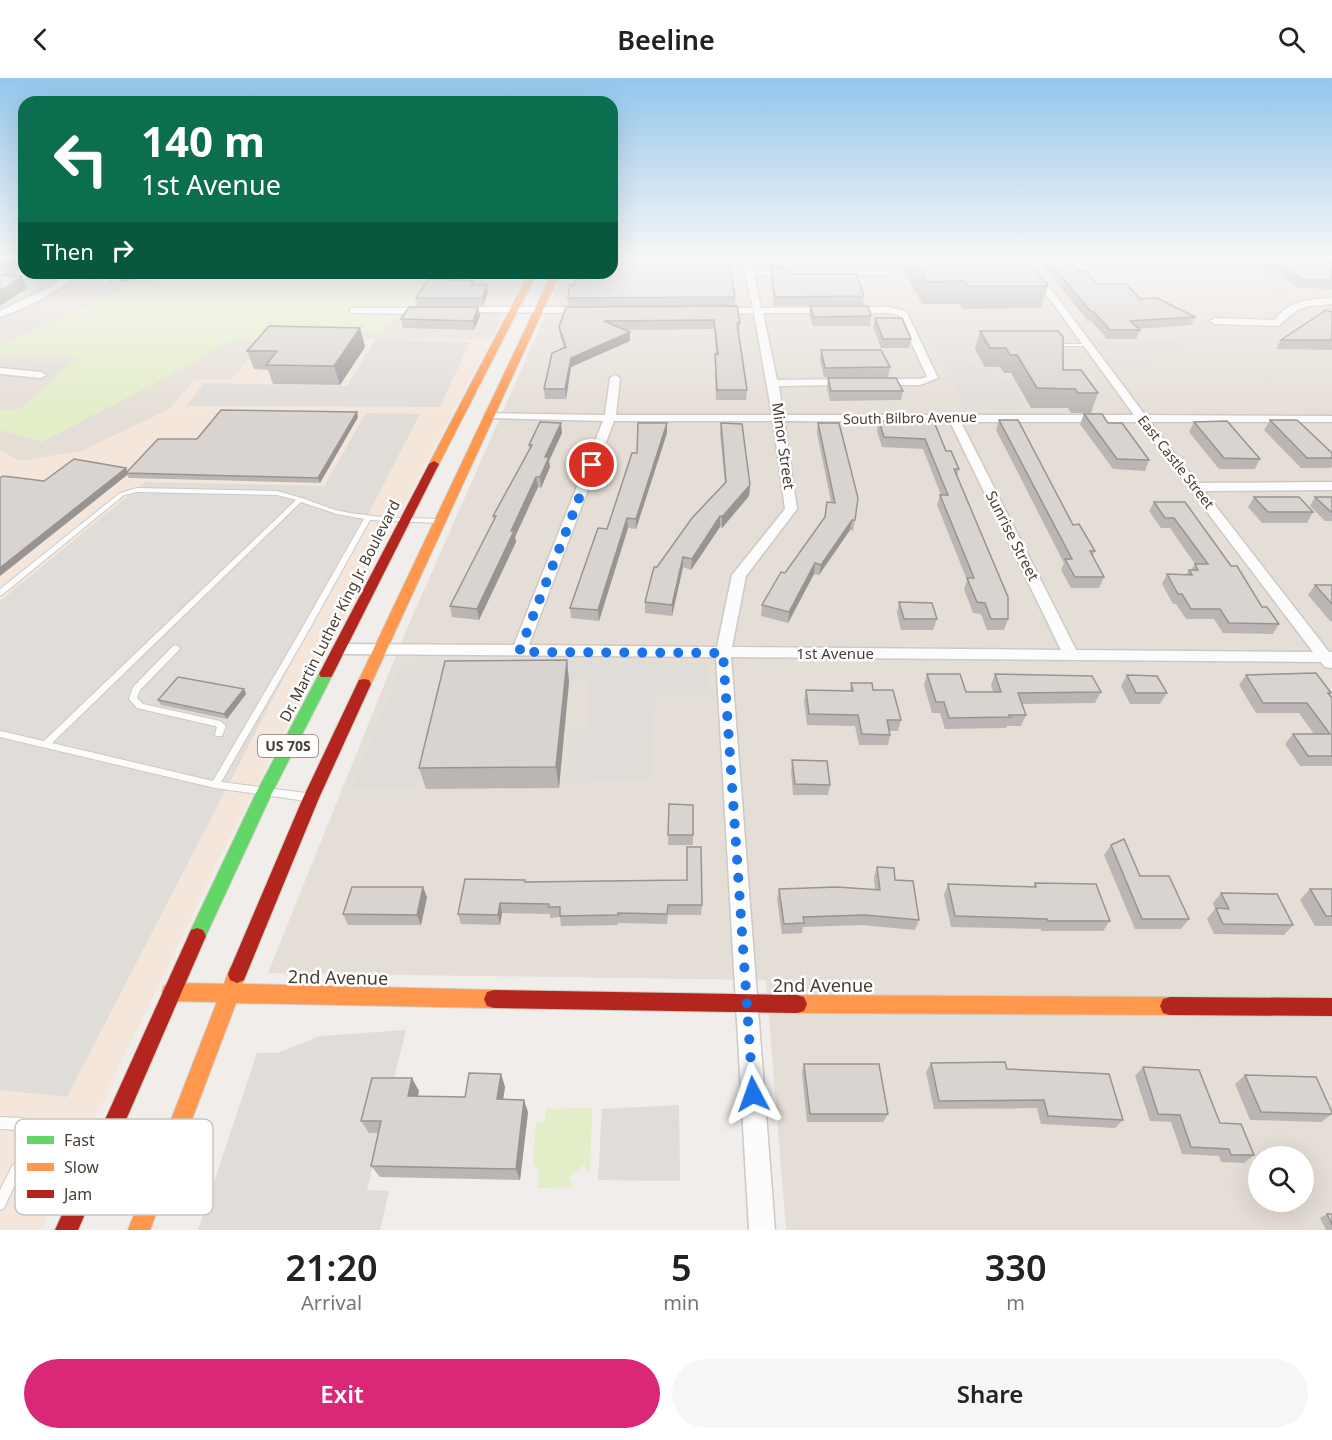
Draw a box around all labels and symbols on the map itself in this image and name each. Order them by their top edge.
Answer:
street label: Minor Street [768,401,800,491]
street label: South Bilbro Avenue [843,407,977,428]
street label: East Castle Street [1134,411,1219,512]
pin [566,439,617,490]
street label: Sunrise Street [982,487,1044,584]
street label: Dr. Martin Luther King Jr. Boulevard [274,496,404,725]
street label: 1st Avenue [796,643,874,663]
road number: US 70S [258,735,318,757]
street label: 2nd Avenue [288,964,388,990]
street label: 2nd Avenue [773,973,873,997]
position arrow [721,1062,785,1126]
legend [15,1119,213,1215]
text: Fast [64,1129,95,1151]
text: Slow [64,1156,99,1178]
text: Jam [62,1183,92,1205]

